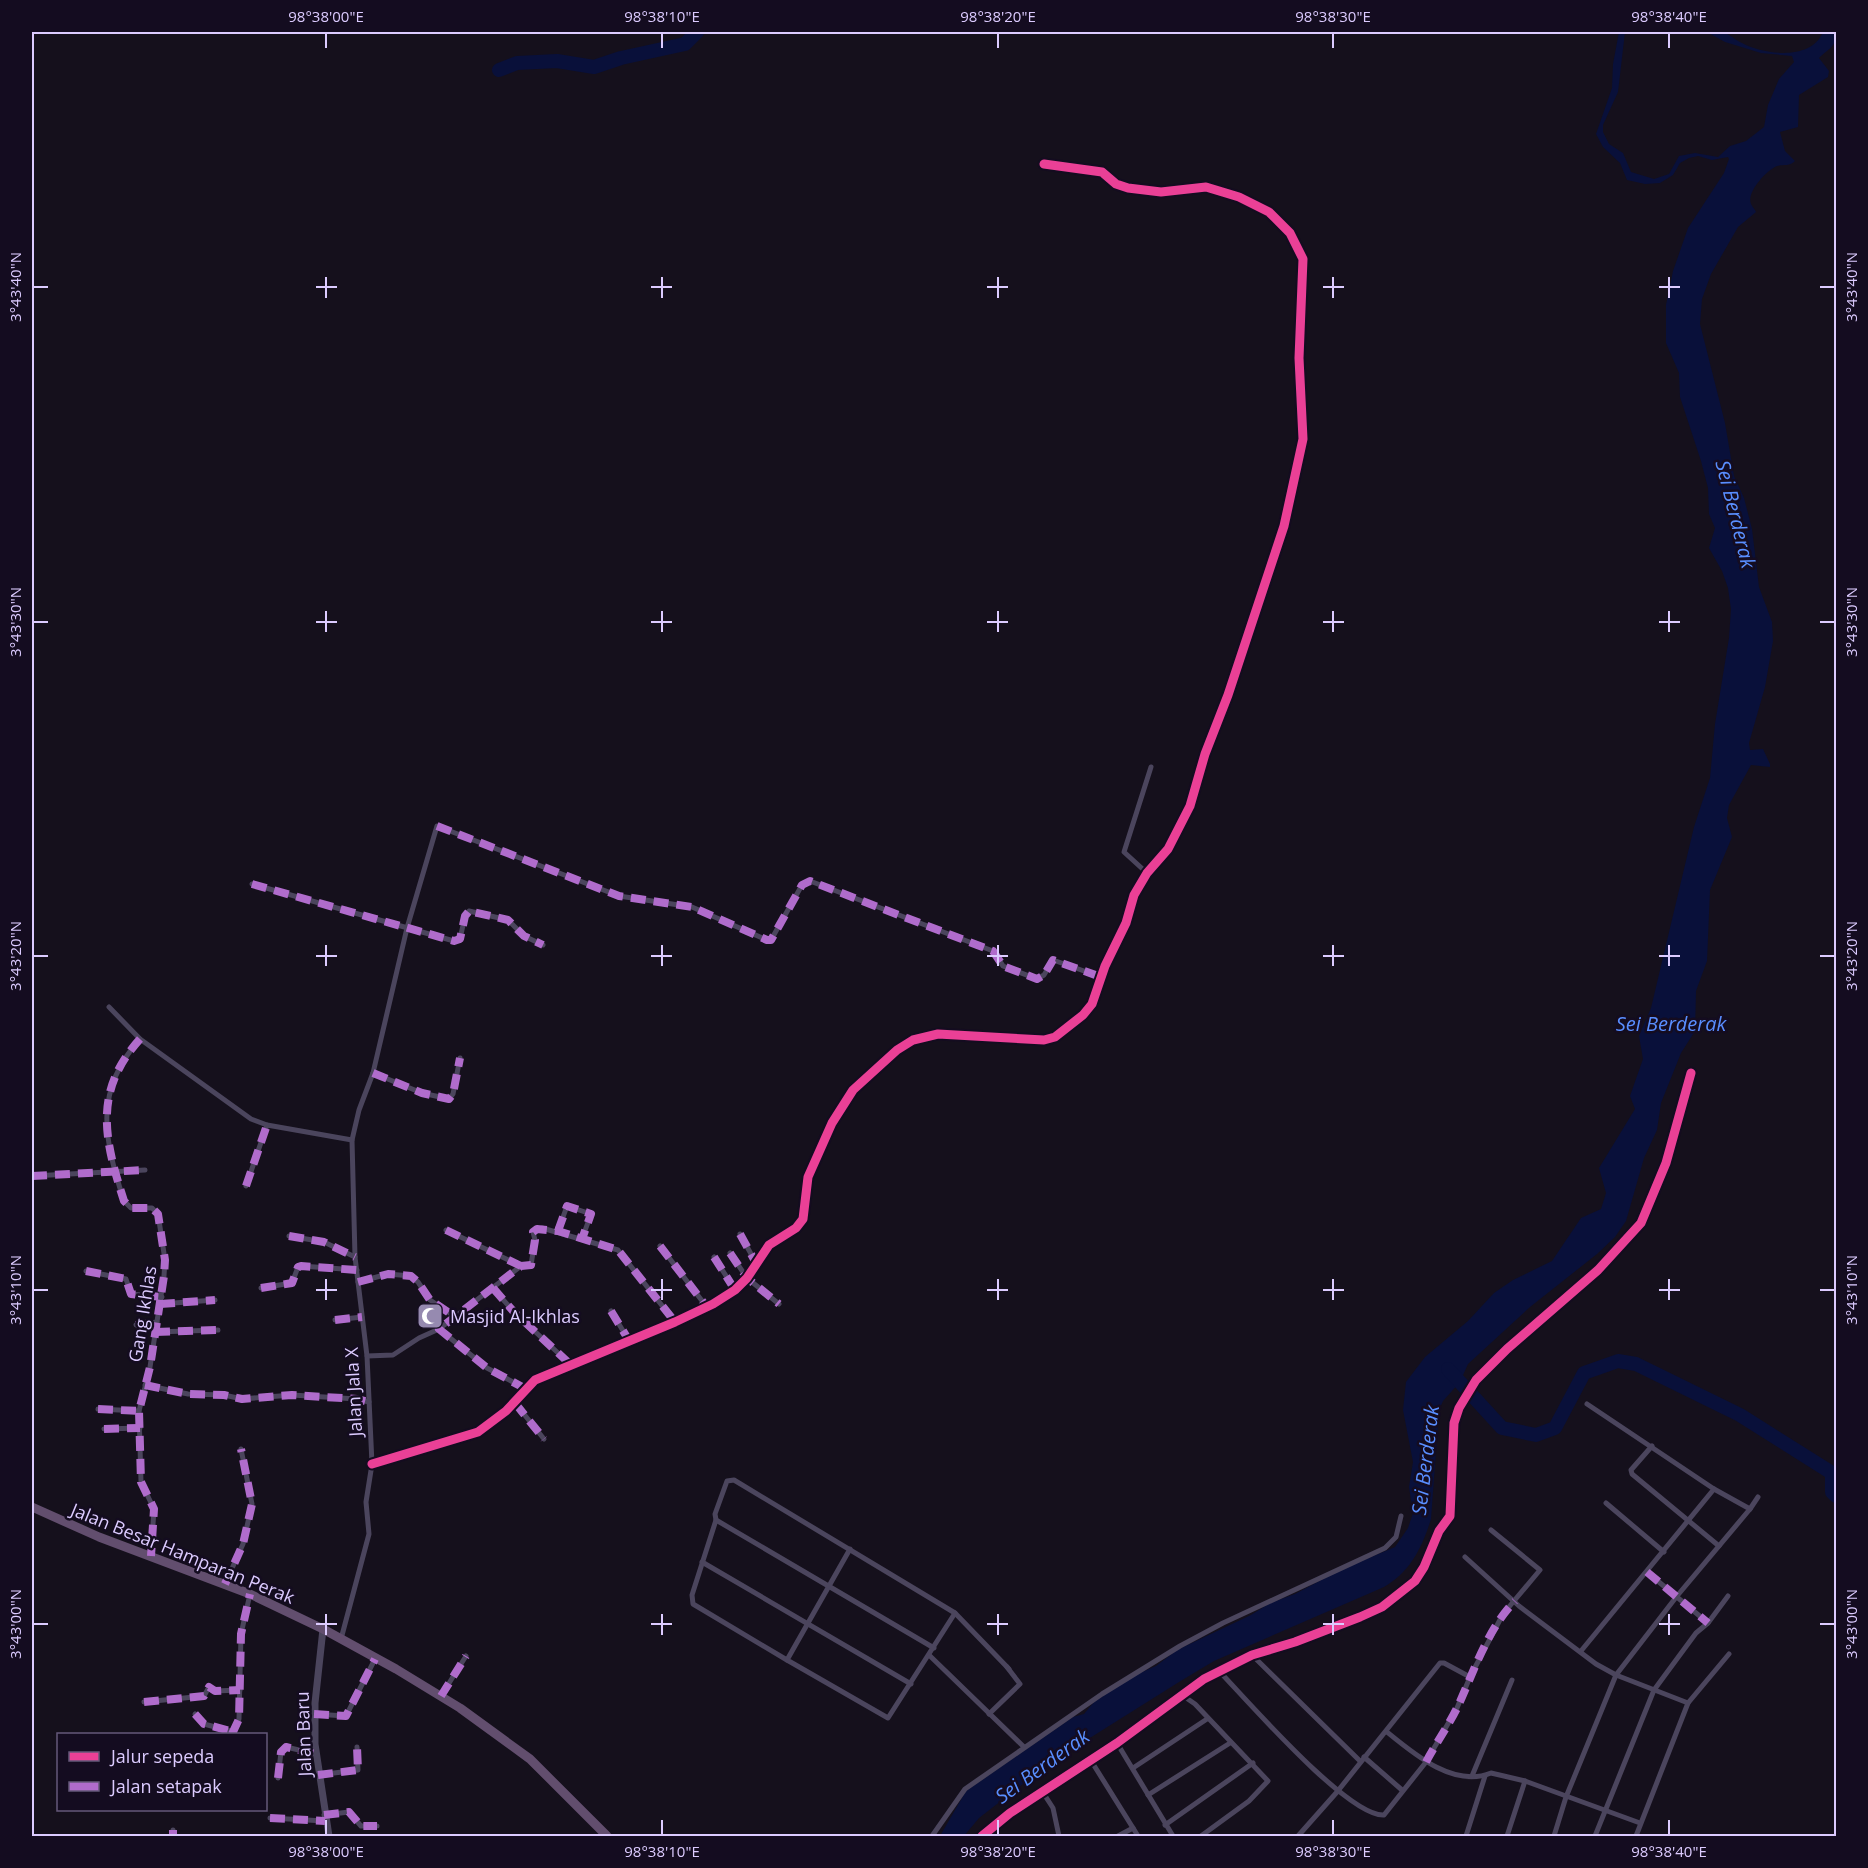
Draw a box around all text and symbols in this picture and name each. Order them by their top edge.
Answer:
text: 98°38'00"E [288,6,364,26]
text: 98°38'10"E [624,6,700,26]
text: 98°38'20"E [960,6,1036,26]
text: 98°38'30"E [1295,6,1371,26]
text: 98°38'40"E [1631,6,1707,26]
text: 3°43'40"N [5,252,25,322]
text: 3°43'40"N [1841,252,1861,322]
water label: Sei Berderak [1710,457,1763,572]
text: 3°43'30"N [5,587,25,657]
text: 3°43'30"N [1841,587,1861,657]
text: 3°43'20"N [5,921,25,991]
text: 3°43'20"N [1841,921,1861,991]
water label: Sei Berderak [1616,1010,1728,1037]
text: 3°43'10"N [5,1255,25,1325]
text: 3°43'10"N [1841,1255,1861,1325]
street label: Gang Ikhlas [123,1264,161,1364]
mosque icon: Masjid Al-Ikhlas [415,1301,445,1331]
place label: Masjid Al-Ikhlas [450,1304,580,1328]
street label: Jalan Jala X [339,1346,367,1439]
water label: Sei Berderak [1405,1402,1445,1517]
street label: Jalan Besar Hamparan Perak [66,1496,299,1609]
text: 3°43'00"N [5,1589,25,1659]
text: 3°43'00"N [1841,1589,1861,1659]
street label: Jalan Baru [290,1691,317,1779]
water label: Sei Berderak [989,1722,1096,1809]
legend [57,1733,267,1811]
text: Jalur sepeda [109,1744,214,1768]
text: Jalan setapak [109,1774,222,1798]
text: 98°38'00"E [288,1841,364,1861]
text: 98°38'10"E [624,1841,700,1861]
text: 98°38'20"E [960,1841,1036,1861]
text: 98°38'30"E [1295,1841,1371,1861]
text: 98°38'40"E [1631,1841,1707,1861]

